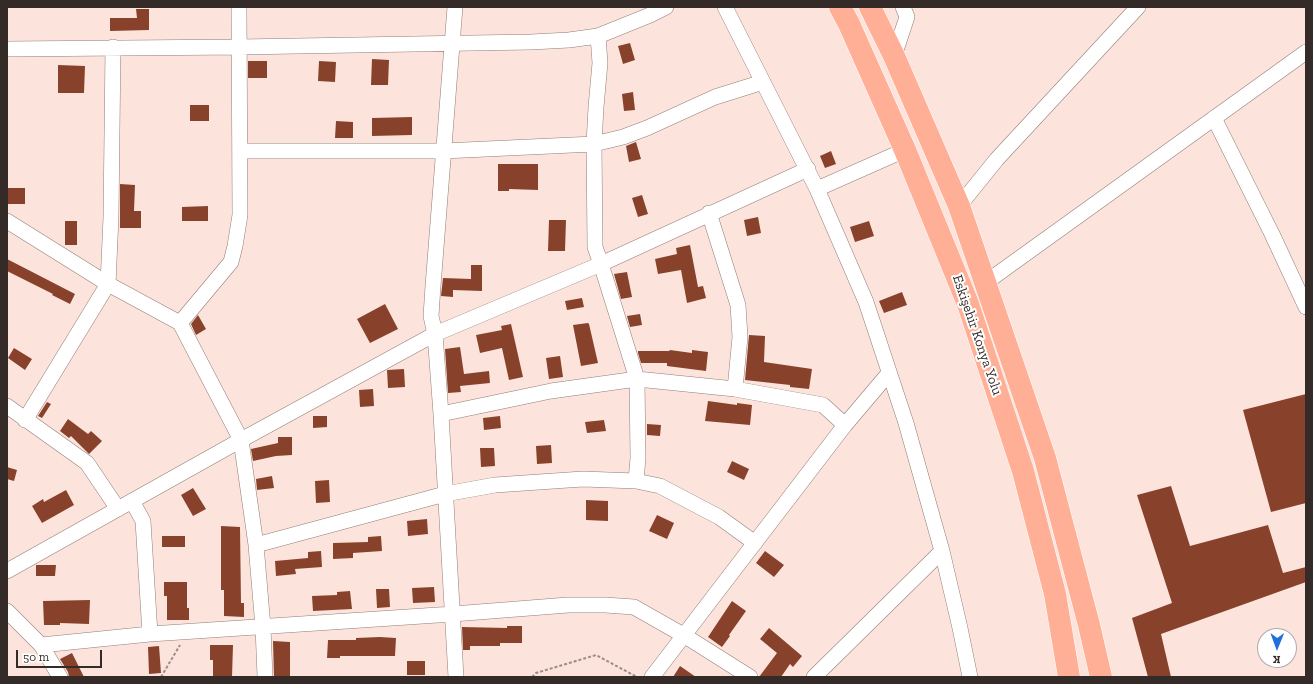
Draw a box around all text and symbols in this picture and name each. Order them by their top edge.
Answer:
street label: Eskişehir Konya Yolu [949,273,1005,397]
north arrow [1257,628,1297,668]
scale bar [18,642,104,668]
text: 50 m [23,650,49,664]
text: K [1273,653,1281,666]

